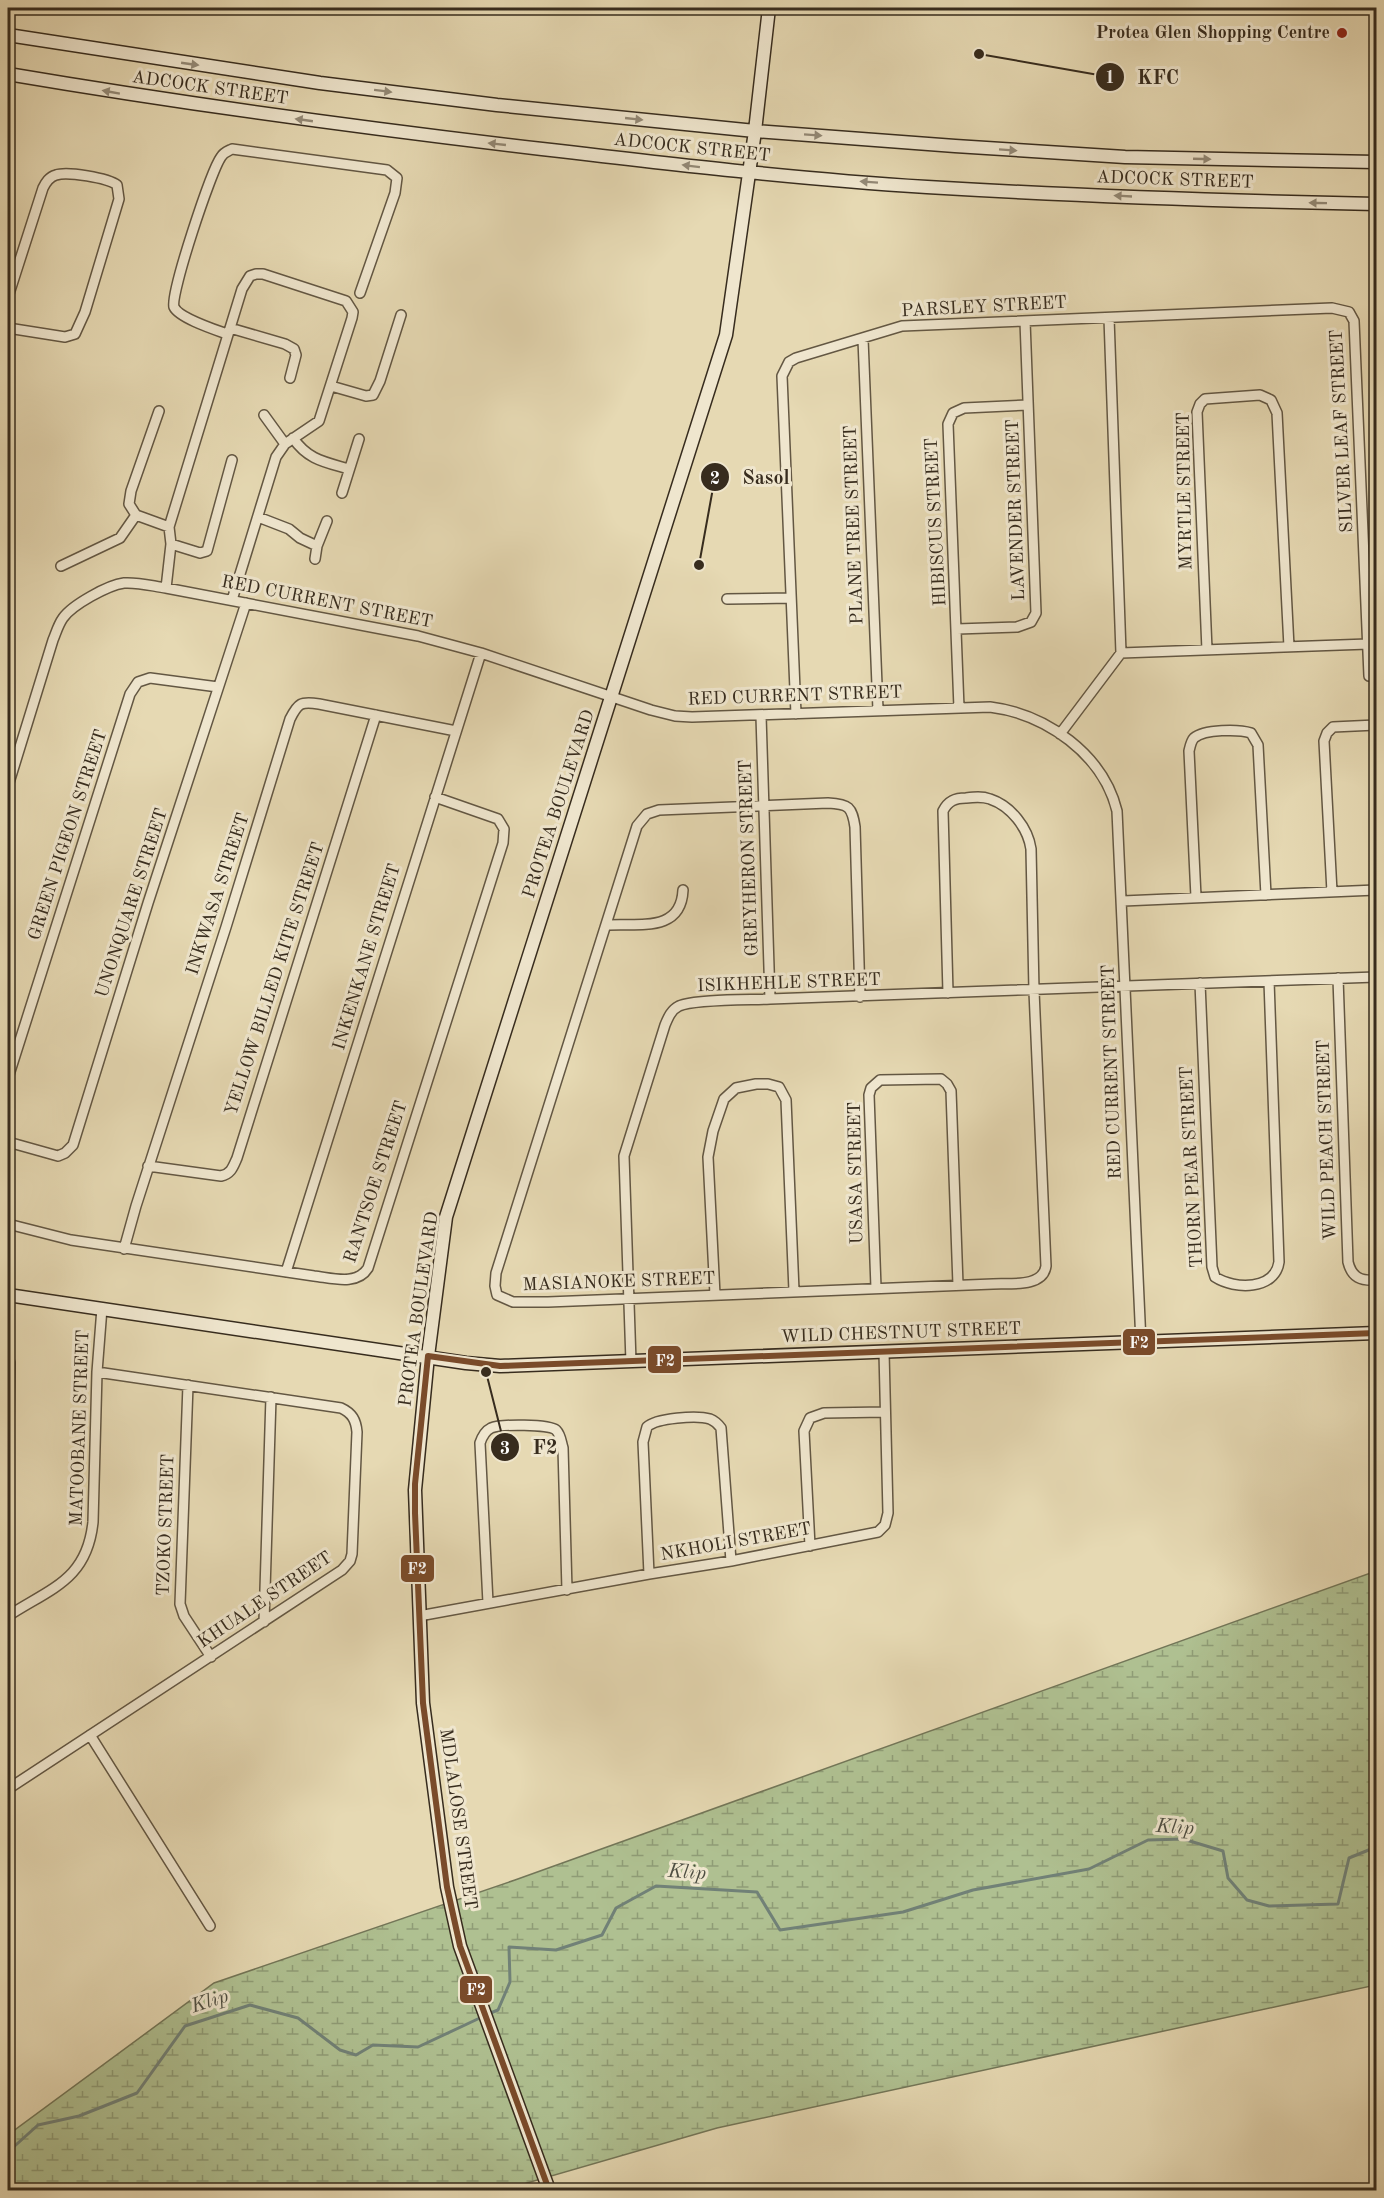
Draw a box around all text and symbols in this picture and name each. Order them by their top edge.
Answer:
place label: Protea Glen Shopping Centre [1096,24,1330,42]
marker: Protea Glen Shopping Centre [1335,26,1349,40]
callout: KFC [1095,58,1191,96]
one-way arrow [180,59,199,68]
street label: ADCOCK STREET [131,68,289,108]
text: 1 [1105,69,1115,87]
text: KFC [1137,69,1179,89]
one-way arrow [373,86,392,95]
one-way arrow [101,87,120,96]
one-way arrow [624,114,643,124]
one-way arrow [294,115,313,124]
street label: ADCOCK STREET [613,131,771,165]
one-way arrow [804,131,823,140]
one-way arrow [488,139,507,148]
one-way arrow [998,145,1017,154]
one-way arrow [1193,154,1212,164]
one-way arrow [681,161,700,171]
street label: ADCOCK STREET [1096,168,1254,192]
one-way arrow [860,177,879,187]
one-way arrow [1114,191,1133,200]
one-way arrow [1309,198,1328,208]
street label: PARSLEY STREET [901,294,1067,320]
street label: SILVER LEAF STREET [1328,329,1356,533]
street label: MYRTLE STREET [1175,412,1195,570]
street label: LAVENDER STREET [1004,419,1028,601]
street label: PLANE TREE STREET [842,425,866,625]
street label: HIBISCUS STREET [923,437,949,607]
callout: Sasol [700,458,802,496]
text: Sasol [742,469,790,489]
text: 2 [710,470,720,488]
street label: RED CURRENT STREET [220,573,434,631]
street label: RED CURRENT STREET [687,683,903,709]
street label: PROTEA BOULEVARD [520,708,598,900]
street label: GREEN PIGEON STREET [25,727,111,943]
street label: GREYHERON STREET [737,759,761,957]
street label: UNONQUARE STREET [93,806,171,1000]
street label: INKWASA STREET [183,811,253,977]
street label: YELLOW BILLED KITE STREET [222,840,328,1118]
street label: INKENKANE STREET [330,862,404,1052]
street label: RED CURRENT STREET [1099,964,1125,1180]
street label: ISIKHEHLE STREET [697,971,881,995]
street label: WILD PEACH STREET [1314,1039,1340,1241]
street label: THORN PEAR STREET [1178,1065,1206,1269]
street label: RANTSOE STREET [341,1099,411,1265]
street label: USASA STREET [846,1102,866,1244]
street label: PROTEA BOULEVARD [396,1210,442,1408]
street label: MASIANOKE STREET [522,1270,716,1294]
street label: WILD CHESTNUT STREET [781,1320,1021,1346]
line badge: F2 [1122,1328,1156,1356]
street label: MATOOBANE STREET [68,1329,92,1527]
text: F2 [1129,1336,1149,1352]
line badge: F2 [647,1345,682,1374]
text: F2 [655,1354,675,1370]
callout: F2 [490,1428,569,1466]
text: F2 [533,1439,558,1459]
text: 3 [500,1440,510,1458]
street label: TZOKO STREET [155,1454,177,1596]
street label: NKHOLI STREET [659,1520,813,1564]
street label: KHUALE STREET [194,1548,336,1652]
line badge: F2 [400,1554,435,1583]
text: F2 [407,1562,427,1578]
street label: MDLALOSE STREET [436,1727,480,1911]
water label: Klip [1154,1817,1195,1839]
water label: Klip [666,1862,707,1884]
line badge: F2 [459,1975,493,2004]
text: F2 [466,1983,486,1999]
water label: Klip [188,1986,232,2018]

